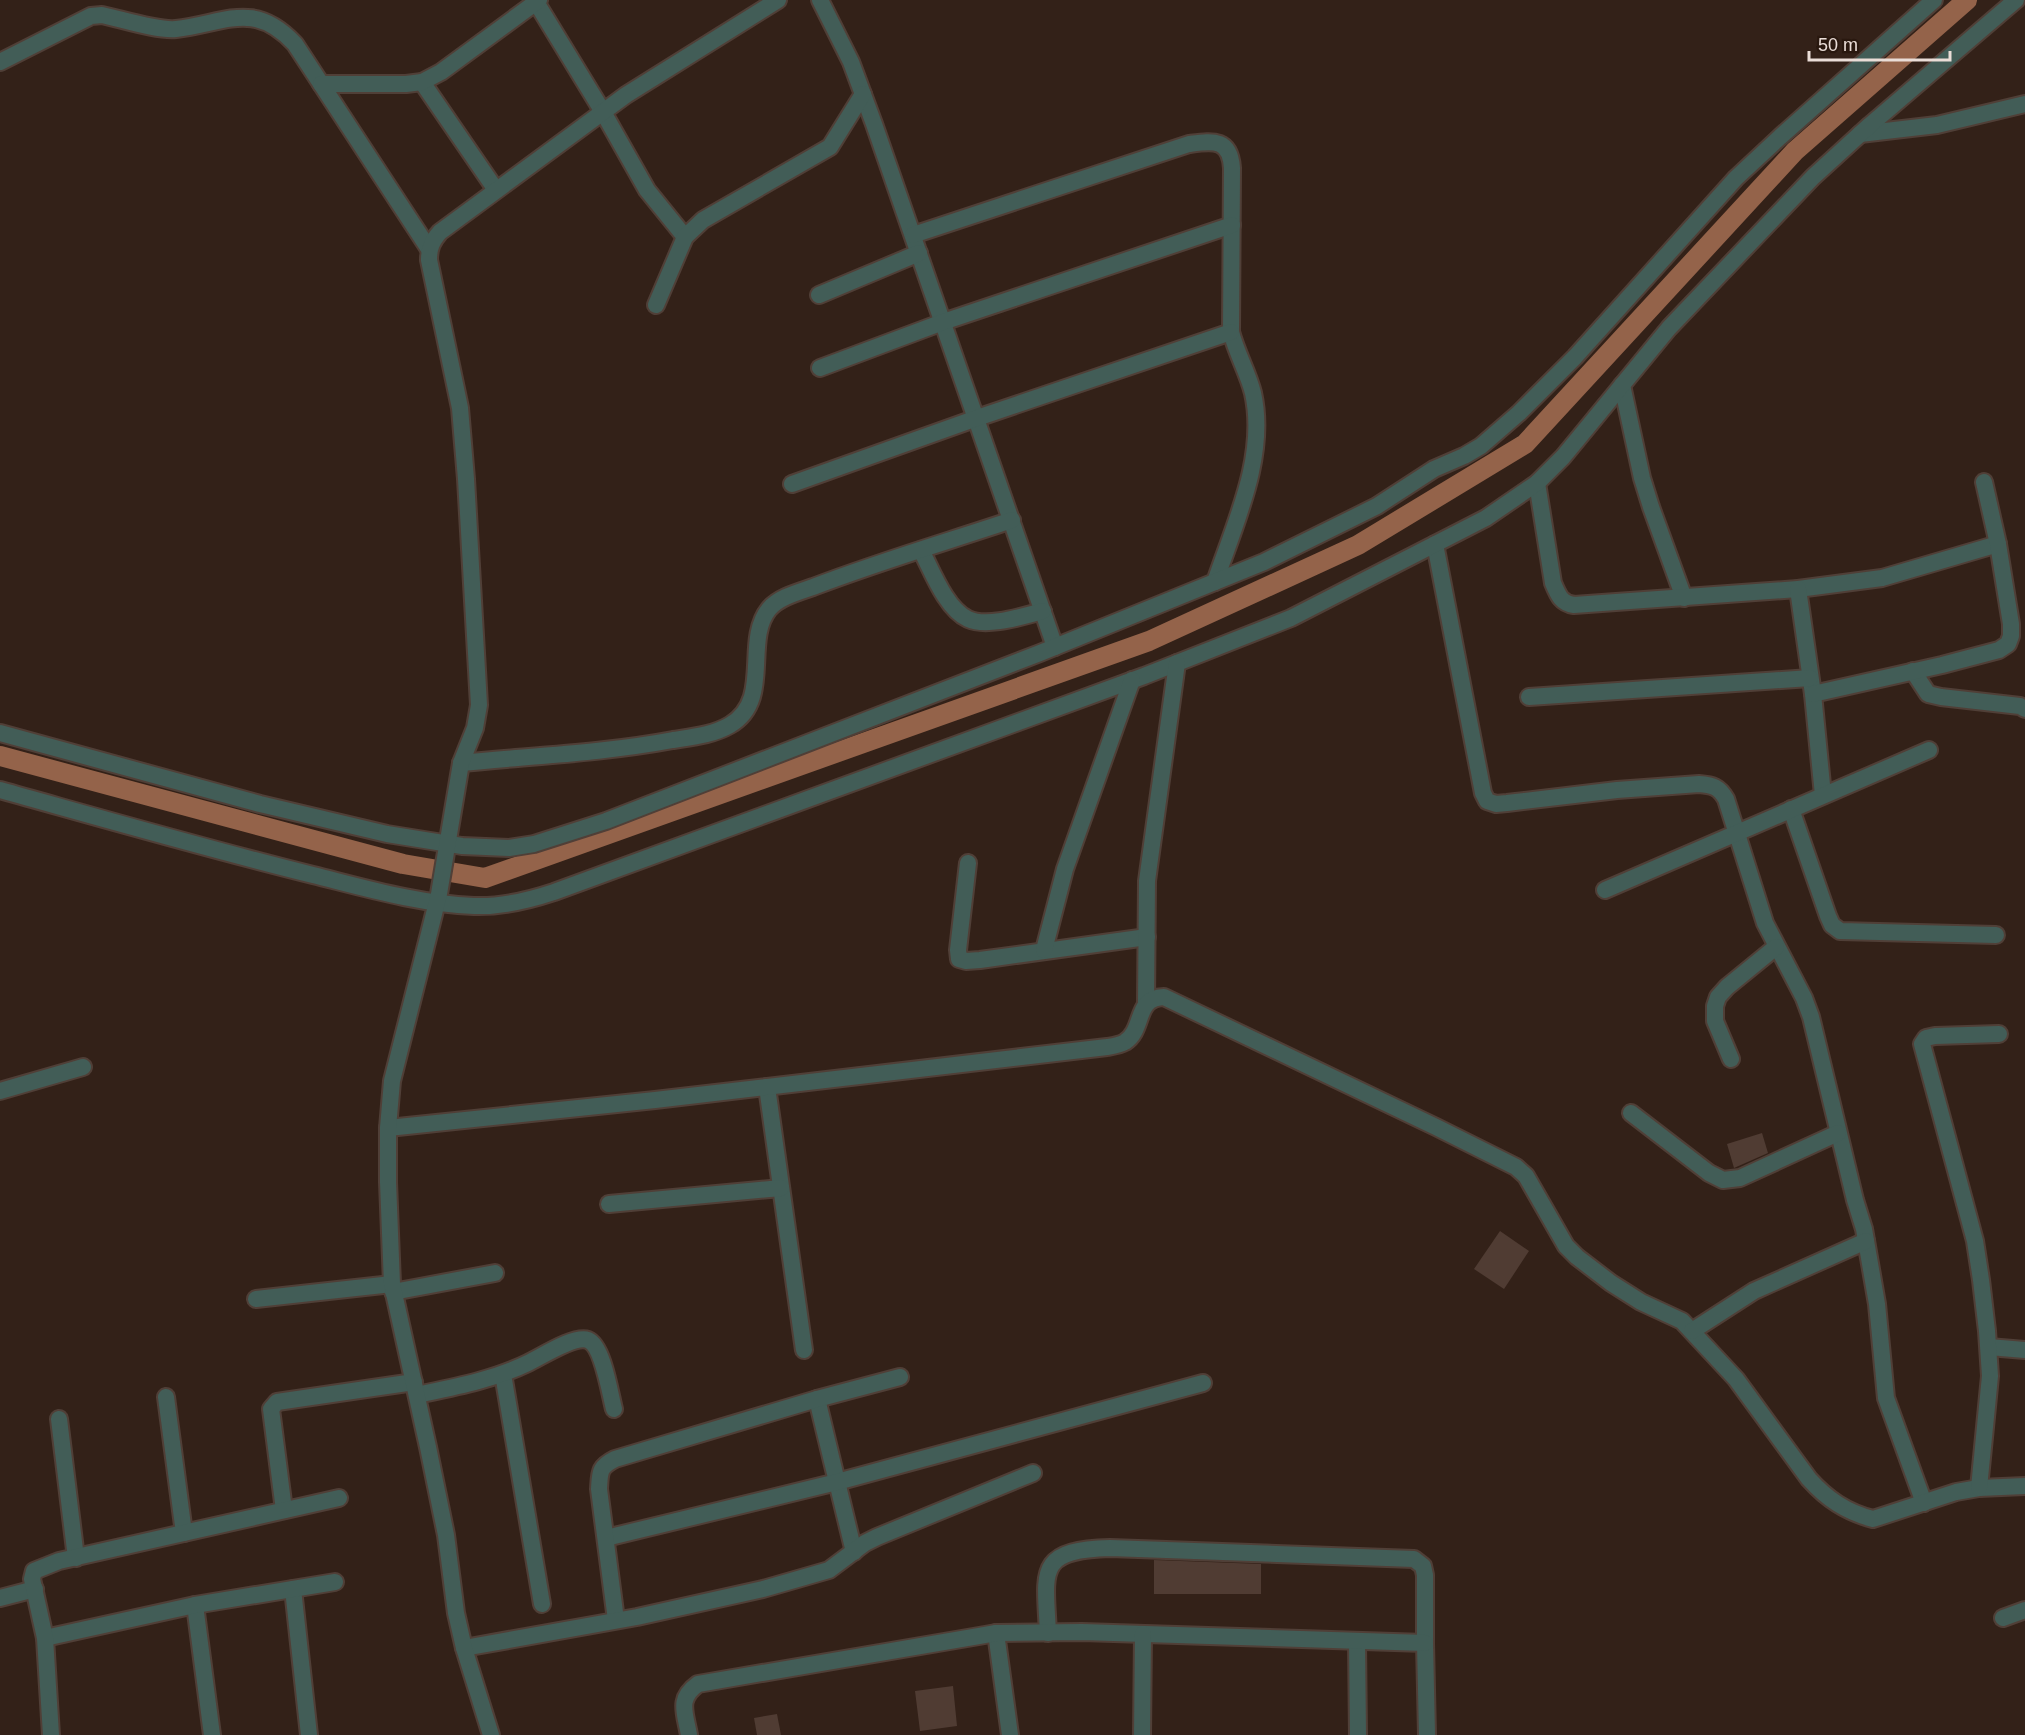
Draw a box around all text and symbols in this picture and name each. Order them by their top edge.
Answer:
scale bar [1809,24,1950,62]
text: 50 m [1818,35,1858,55]

